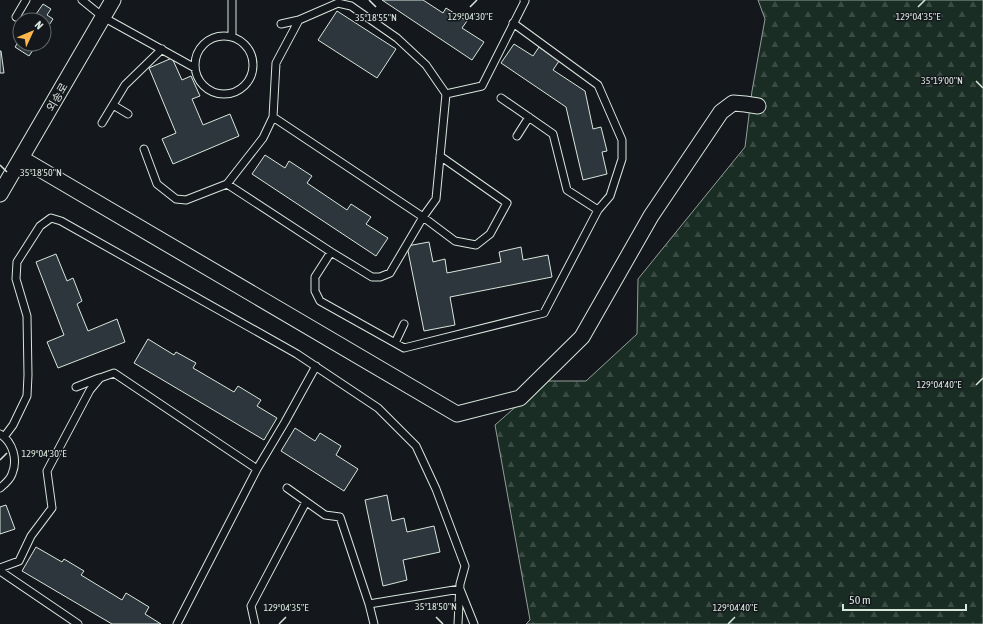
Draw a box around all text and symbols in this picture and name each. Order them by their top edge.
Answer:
text: 129°04'30"E [448,11,493,22]
text: 129°04'35"E [896,11,941,22]
north arrow [12,12,52,52]
text: 35°18'55"N [355,12,397,23]
text: N [33,19,46,32]
text: 35°19'00"N [921,75,963,86]
street label: 외송로 [44,81,70,113]
text: 35°18'50"N [20,167,62,178]
text: 129°04'40"E [917,379,962,390]
text: 129°04'30"E [22,448,67,459]
scale bar [843,586,966,612]
text: 50 m [849,593,871,607]
text: 35°18'50"N [415,601,457,612]
text: 129°04'35"E [264,602,309,613]
text: 129°04'40"E [713,602,758,613]

